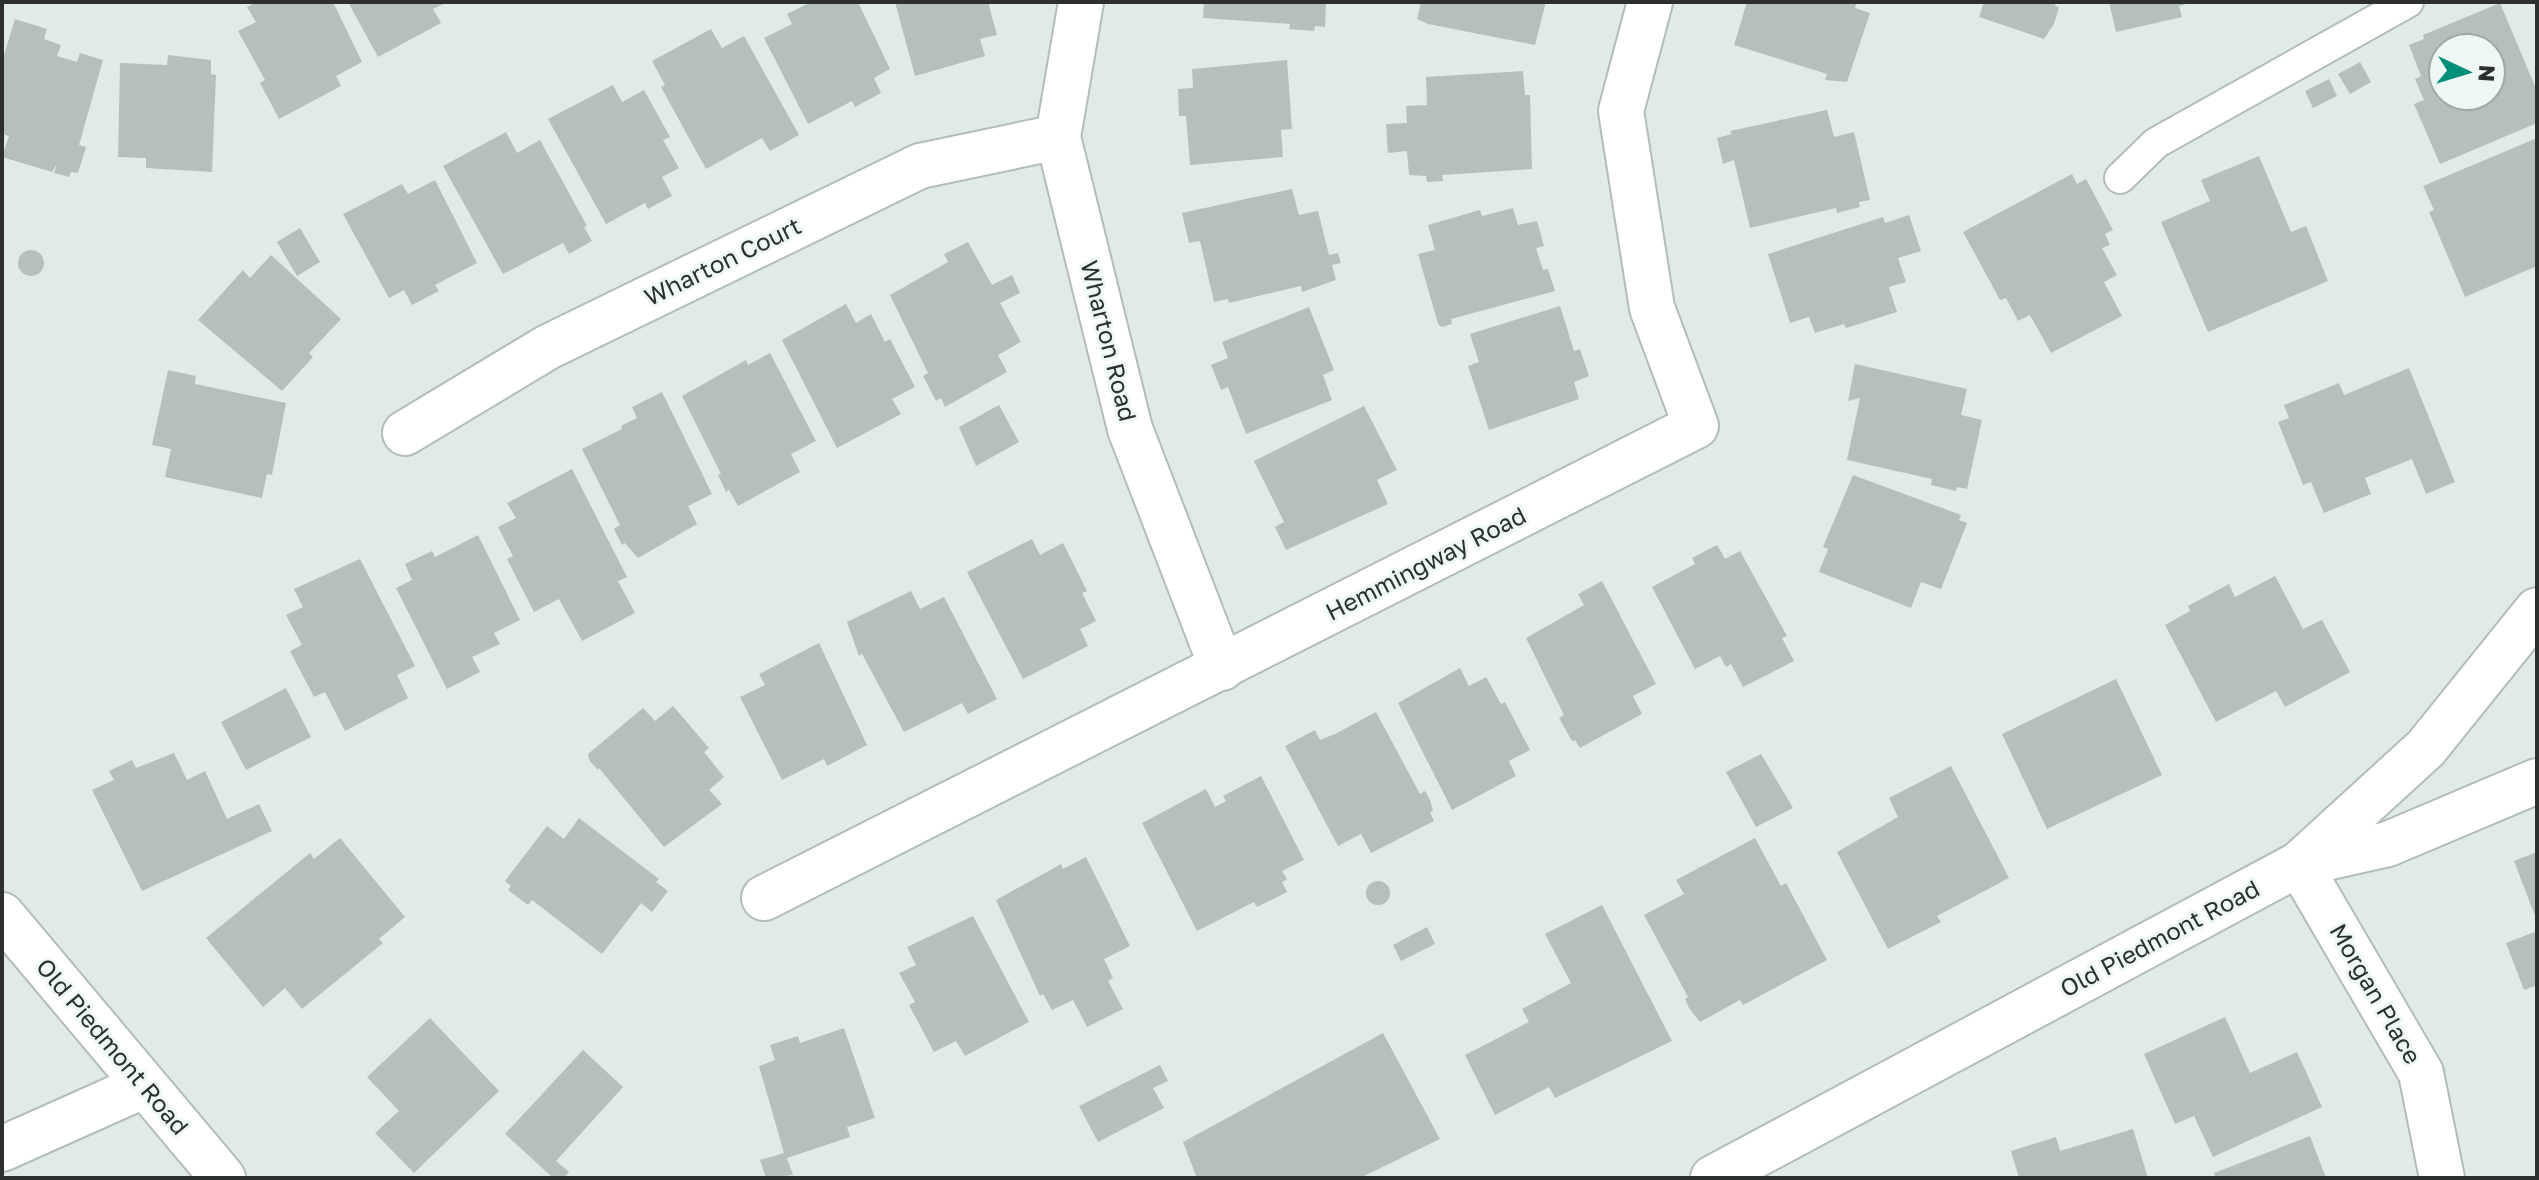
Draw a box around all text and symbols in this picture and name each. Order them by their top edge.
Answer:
north arrow [2427,32,2507,112]
text: N [2473,64,2502,83]
street label: Wharton Court [639,210,805,311]
street label: Wharton Road [1075,257,1143,424]
street label: Hemmingway Road [1320,500,1530,626]
street label: Old Piedmont Road [2055,873,2264,1002]
street label: Morgan Place [2324,918,2428,1069]
street label: Old Piedmont Road [31,952,195,1140]

